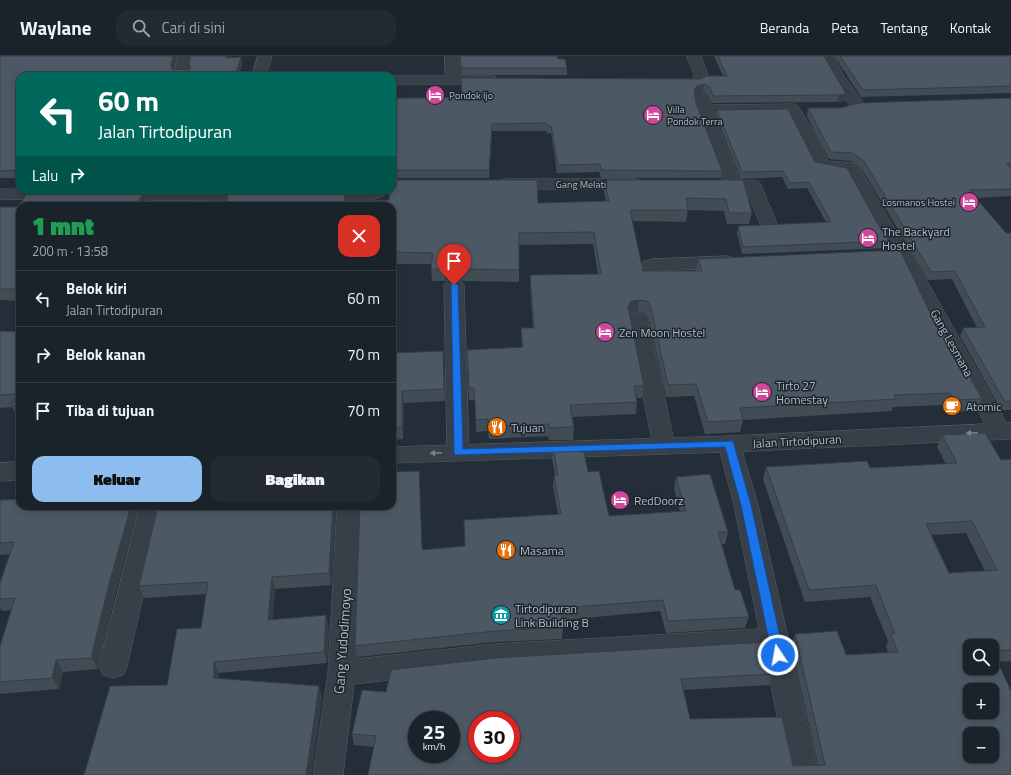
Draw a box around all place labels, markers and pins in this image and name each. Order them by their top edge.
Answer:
hotel icon: Pondok Ijo [424,84,446,106]
place label: Pondok Ijo [449,88,493,103]
place label: Villa Pondok Terra [667,102,722,129]
hotel icon: Villa Pondok Terra [642,104,664,126]
hotel icon: Losmanos Hostel [958,191,980,213]
place label: Losmanos Hostel [882,195,955,210]
place label: The Backyard Hostel [882,222,950,255]
hotel icon: The Backyard Hostel [857,227,879,249]
pin [437,244,471,285]
hotel icon: Zen Moon Hostel [594,321,616,343]
place label: Zen Moon Hostel [619,323,705,342]
place label: Tirto 27 Homestay [776,376,828,409]
hotel icon: Tirto 27 Homestay [751,381,773,403]
cafe icon: Atomic [941,395,963,417]
place label: Atomic [966,397,1001,416]
restaurant icon: Tujuan [486,416,508,438]
place label: Tujuan [511,418,544,437]
hotel icon: RedDoorz [609,489,631,511]
place label: RedDoorz [634,491,684,510]
restaurant icon: Masama [495,539,517,561]
place label: Masama [520,541,564,560]
place label: Tirtodipuran Link Building B [515,599,589,632]
museum icon: Tirtodipuran Link Building B [490,604,512,626]

